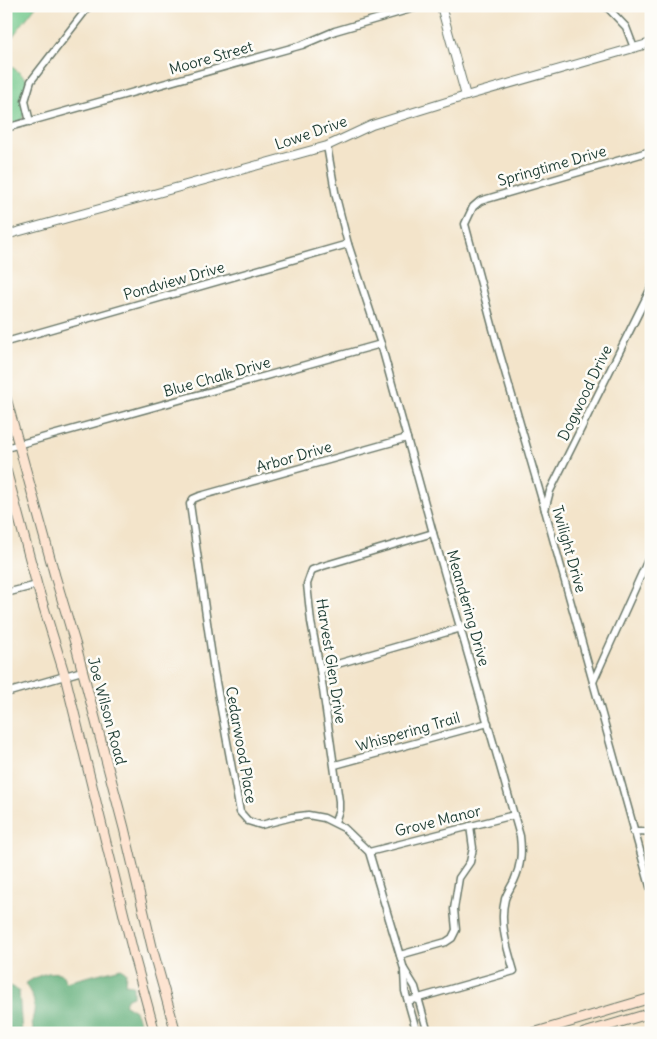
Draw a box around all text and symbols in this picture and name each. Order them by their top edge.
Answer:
street label: Moore Street [167,36,255,79]
street label: Lowe Drive [272,111,350,154]
street label: Springtime Drive [495,141,608,190]
street label: Pondview Drive [121,257,227,304]
street label: Dogwood Drive [553,342,616,444]
street label: Blue Chalk Drive [161,352,273,401]
street label: Arbor Drive [254,437,334,476]
street label: Twilight Drive [548,503,591,595]
street label: Meandering Drive [443,548,494,668]
street label: Harvest Glen Drive [312,597,351,725]
street label: Joe Wilson Road [84,655,131,767]
street label: Cedarwood Place [222,685,261,805]
street label: Whispering Trail [354,708,462,755]
street label: Grove Manor [393,801,483,840]

